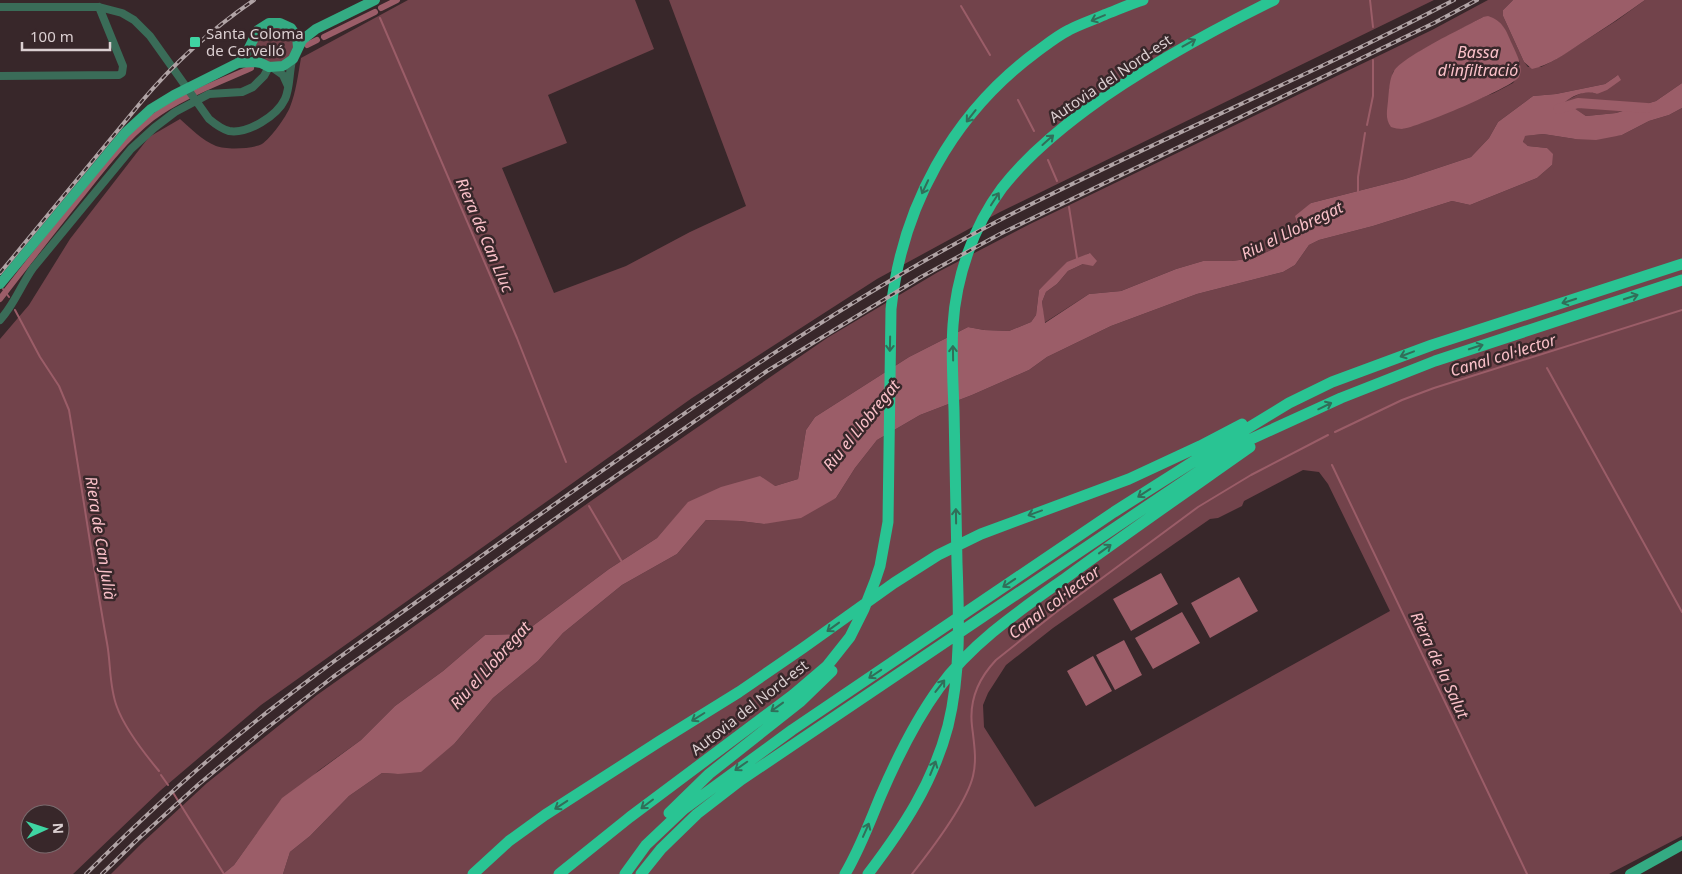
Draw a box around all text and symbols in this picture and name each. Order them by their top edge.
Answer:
one-way arrow [1091,14,1106,24]
scale bar [22,20,110,52]
place label: Santa Coloma de Cervelló [206,23,304,60]
text: 100 m [30,26,74,46]
street label: Autovia del Nord-est [1045,29,1176,126]
marker: Santa Coloma de Cervelló [188,35,202,49]
one-way arrow [1181,38,1195,48]
water label: Bassa d'infiltració [1438,41,1518,81]
one-way arrow [965,109,976,122]
one-way arrow [1042,134,1055,146]
water label: Riera de Can Lluc [451,174,519,296]
one-way arrow [919,179,929,194]
one-way arrow [990,193,1000,207]
water label: Riu el Llobregat [1237,196,1347,264]
one-way arrow [1622,292,1638,301]
one-way arrow [1562,297,1577,306]
water label: Canal col·lector [1447,328,1559,382]
one-way arrow [885,336,894,352]
one-way arrow [1468,342,1484,352]
one-way arrow [948,346,958,362]
one-way arrow [1400,350,1416,359]
water label: Riu el Llobregat [818,375,905,475]
one-way arrow [1317,400,1332,410]
water label: Riera de Can Julià [80,475,122,601]
one-way arrow [1138,488,1152,498]
one-way arrow [951,508,961,524]
one-way arrow [1028,509,1043,518]
one-way arrow [1098,544,1112,554]
water label: Canal col·lector [1004,560,1105,644]
one-way arrow [1003,578,1017,588]
water label: Riera de la Salut [1406,608,1475,722]
water label: Riu el Llobregat [445,616,536,714]
one-way arrow [826,622,840,632]
street label: Autovia del Nord-est [686,654,812,759]
one-way arrow [868,669,882,679]
one-way arrow [935,680,946,693]
one-way arrow [771,701,784,712]
one-way arrow [692,712,706,722]
one-way arrow [734,761,748,771]
one-way arrow [929,761,938,777]
one-way arrow [640,799,654,809]
one-way arrow [555,800,569,810]
north arrow [20,804,70,854]
text: N [49,822,68,834]
one-way arrow [862,823,872,838]

